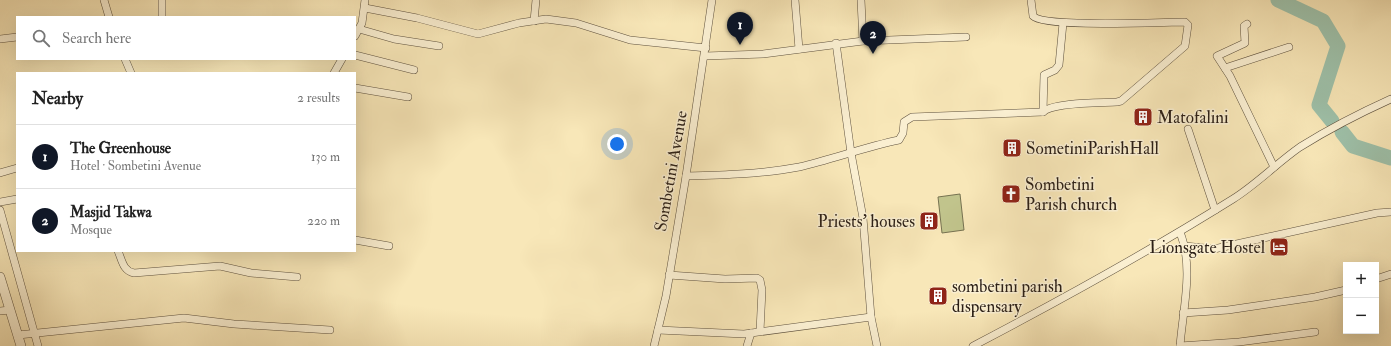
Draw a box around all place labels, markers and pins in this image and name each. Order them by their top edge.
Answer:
pin: 1 [727,12,753,45]
pin: 2 [860,21,886,54]
building icon: Matofalini [1132,106,1154,128]
place label: Matofalini [1157,107,1229,128]
building icon: SometiniParishHall [1001,137,1023,159]
place label: SometiniParishHall [1026,138,1160,159]
place label: Sombetini Parish church [1025,174,1117,215]
church icon: Sombetini Parish church [1000,183,1022,205]
building icon: Priests' houses [918,210,940,232]
place label: Priests' houses [818,211,915,232]
hotel icon: Lionsgate Hostel [1268,236,1290,258]
place label: Lionsgate Hostel [1149,237,1266,258]
place label: sombetini parish dispensary [952,276,1063,318]
building icon: sombetini parish dispensary [927,285,949,307]

